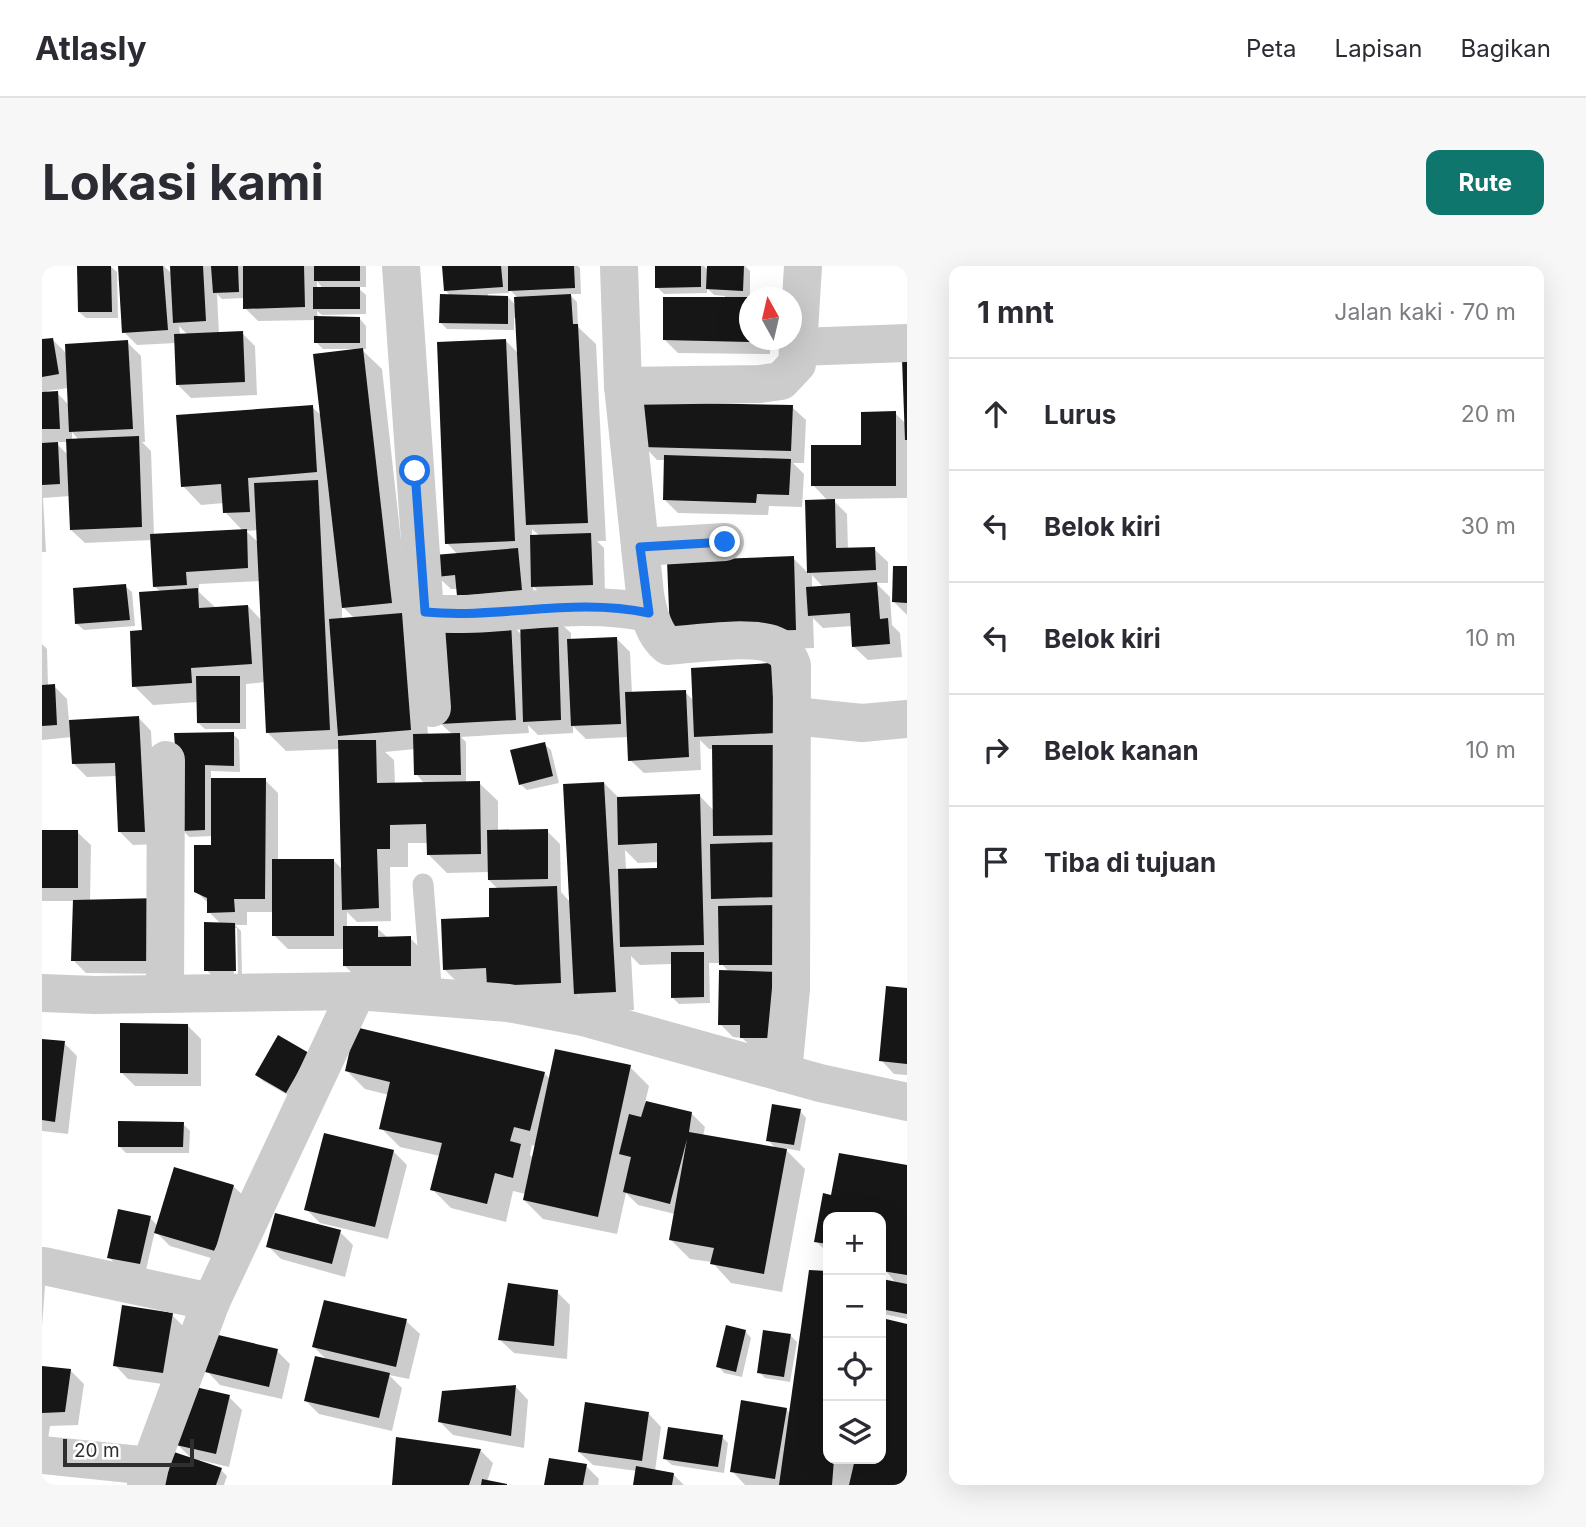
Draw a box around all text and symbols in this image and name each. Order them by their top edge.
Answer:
text: Atlasly [35,28,147,68]
text: Peta [1246,34,1297,63]
text: Lapisan [1335,34,1422,63]
text: Bagikan [1460,34,1551,63]
button: Rute [1426,150,1544,215]
text: Lokasi kami [42,153,324,212]
north arrow [739,287,802,350]
text: 1 mnt [977,294,1054,330]
text: Jalan kaki · 70 m [1334,298,1516,326]
icon: ahead [977,395,1015,433]
text: Lurus [1044,399,1116,430]
text: 20 m [1461,400,1516,428]
route start [399,455,430,486]
icon: left [977,507,1015,545]
text: Belok kiri [1044,511,1161,542]
text: 30 m [1461,512,1516,540]
route end [709,526,740,557]
icon: left [977,619,1015,657]
text: Belok kiri [1044,623,1161,654]
text: 10 m [1466,624,1516,652]
icon: right [977,731,1015,769]
text: Belok kanan [1044,735,1199,766]
text: 10 m [1466,736,1516,764]
icon: arrive [977,843,1015,881]
text: Tiba di tujuan [1044,847,1216,878]
map controls [823,1212,886,1464]
button: + [823,1212,886,1275]
button: − [823,1275,886,1338]
button: locate [823,1338,886,1401]
button: layers [823,1401,886,1464]
scale bar [63,1436,194,1468]
text: 20 m [74,1439,120,1462]

